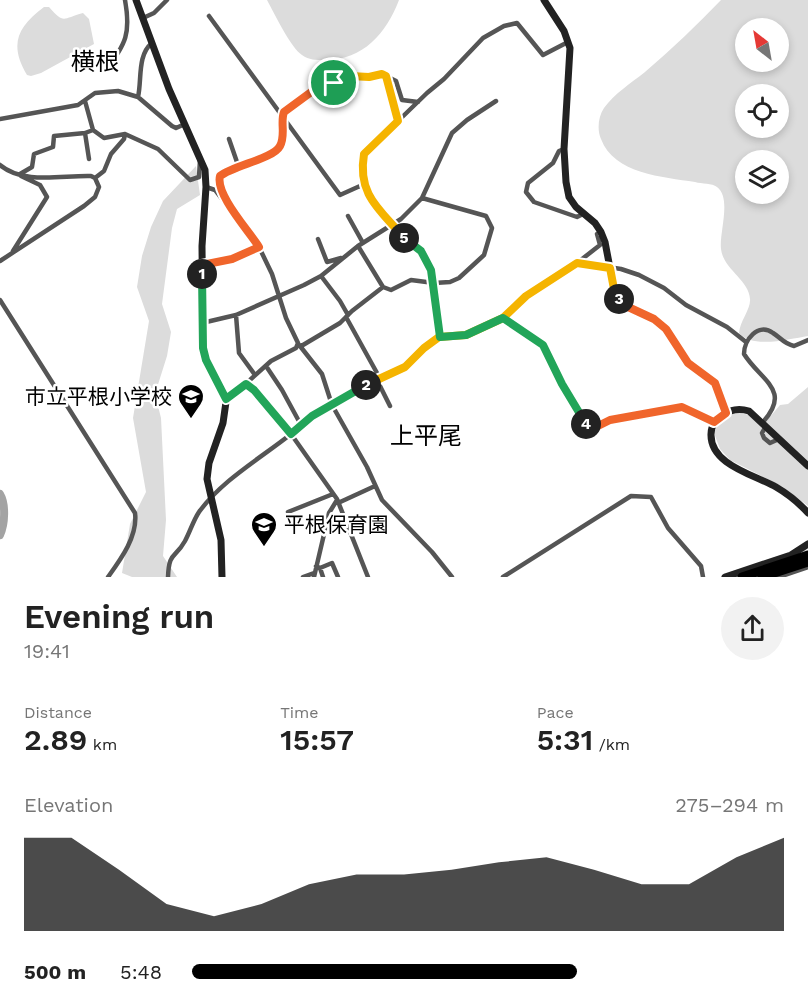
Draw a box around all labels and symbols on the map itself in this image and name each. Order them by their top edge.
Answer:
north arrow [735,18,789,72]
district label: 横根 [71,48,119,76]
pin [308,57,359,108]
pin: 5 [389,223,419,253]
pin: 1 [187,259,217,289]
pin: 3 [604,284,634,314]
pin: 2 [351,370,381,400]
school or university icon: 市立平根小学校 [176,382,206,420]
place label: 市立平根小学校 [25,384,172,409]
pin: 4 [571,409,601,439]
district label: 上平尾 [390,422,462,450]
school or university icon: 平根保育園 [249,510,279,548]
place label: 平根保育園 [284,512,389,537]

